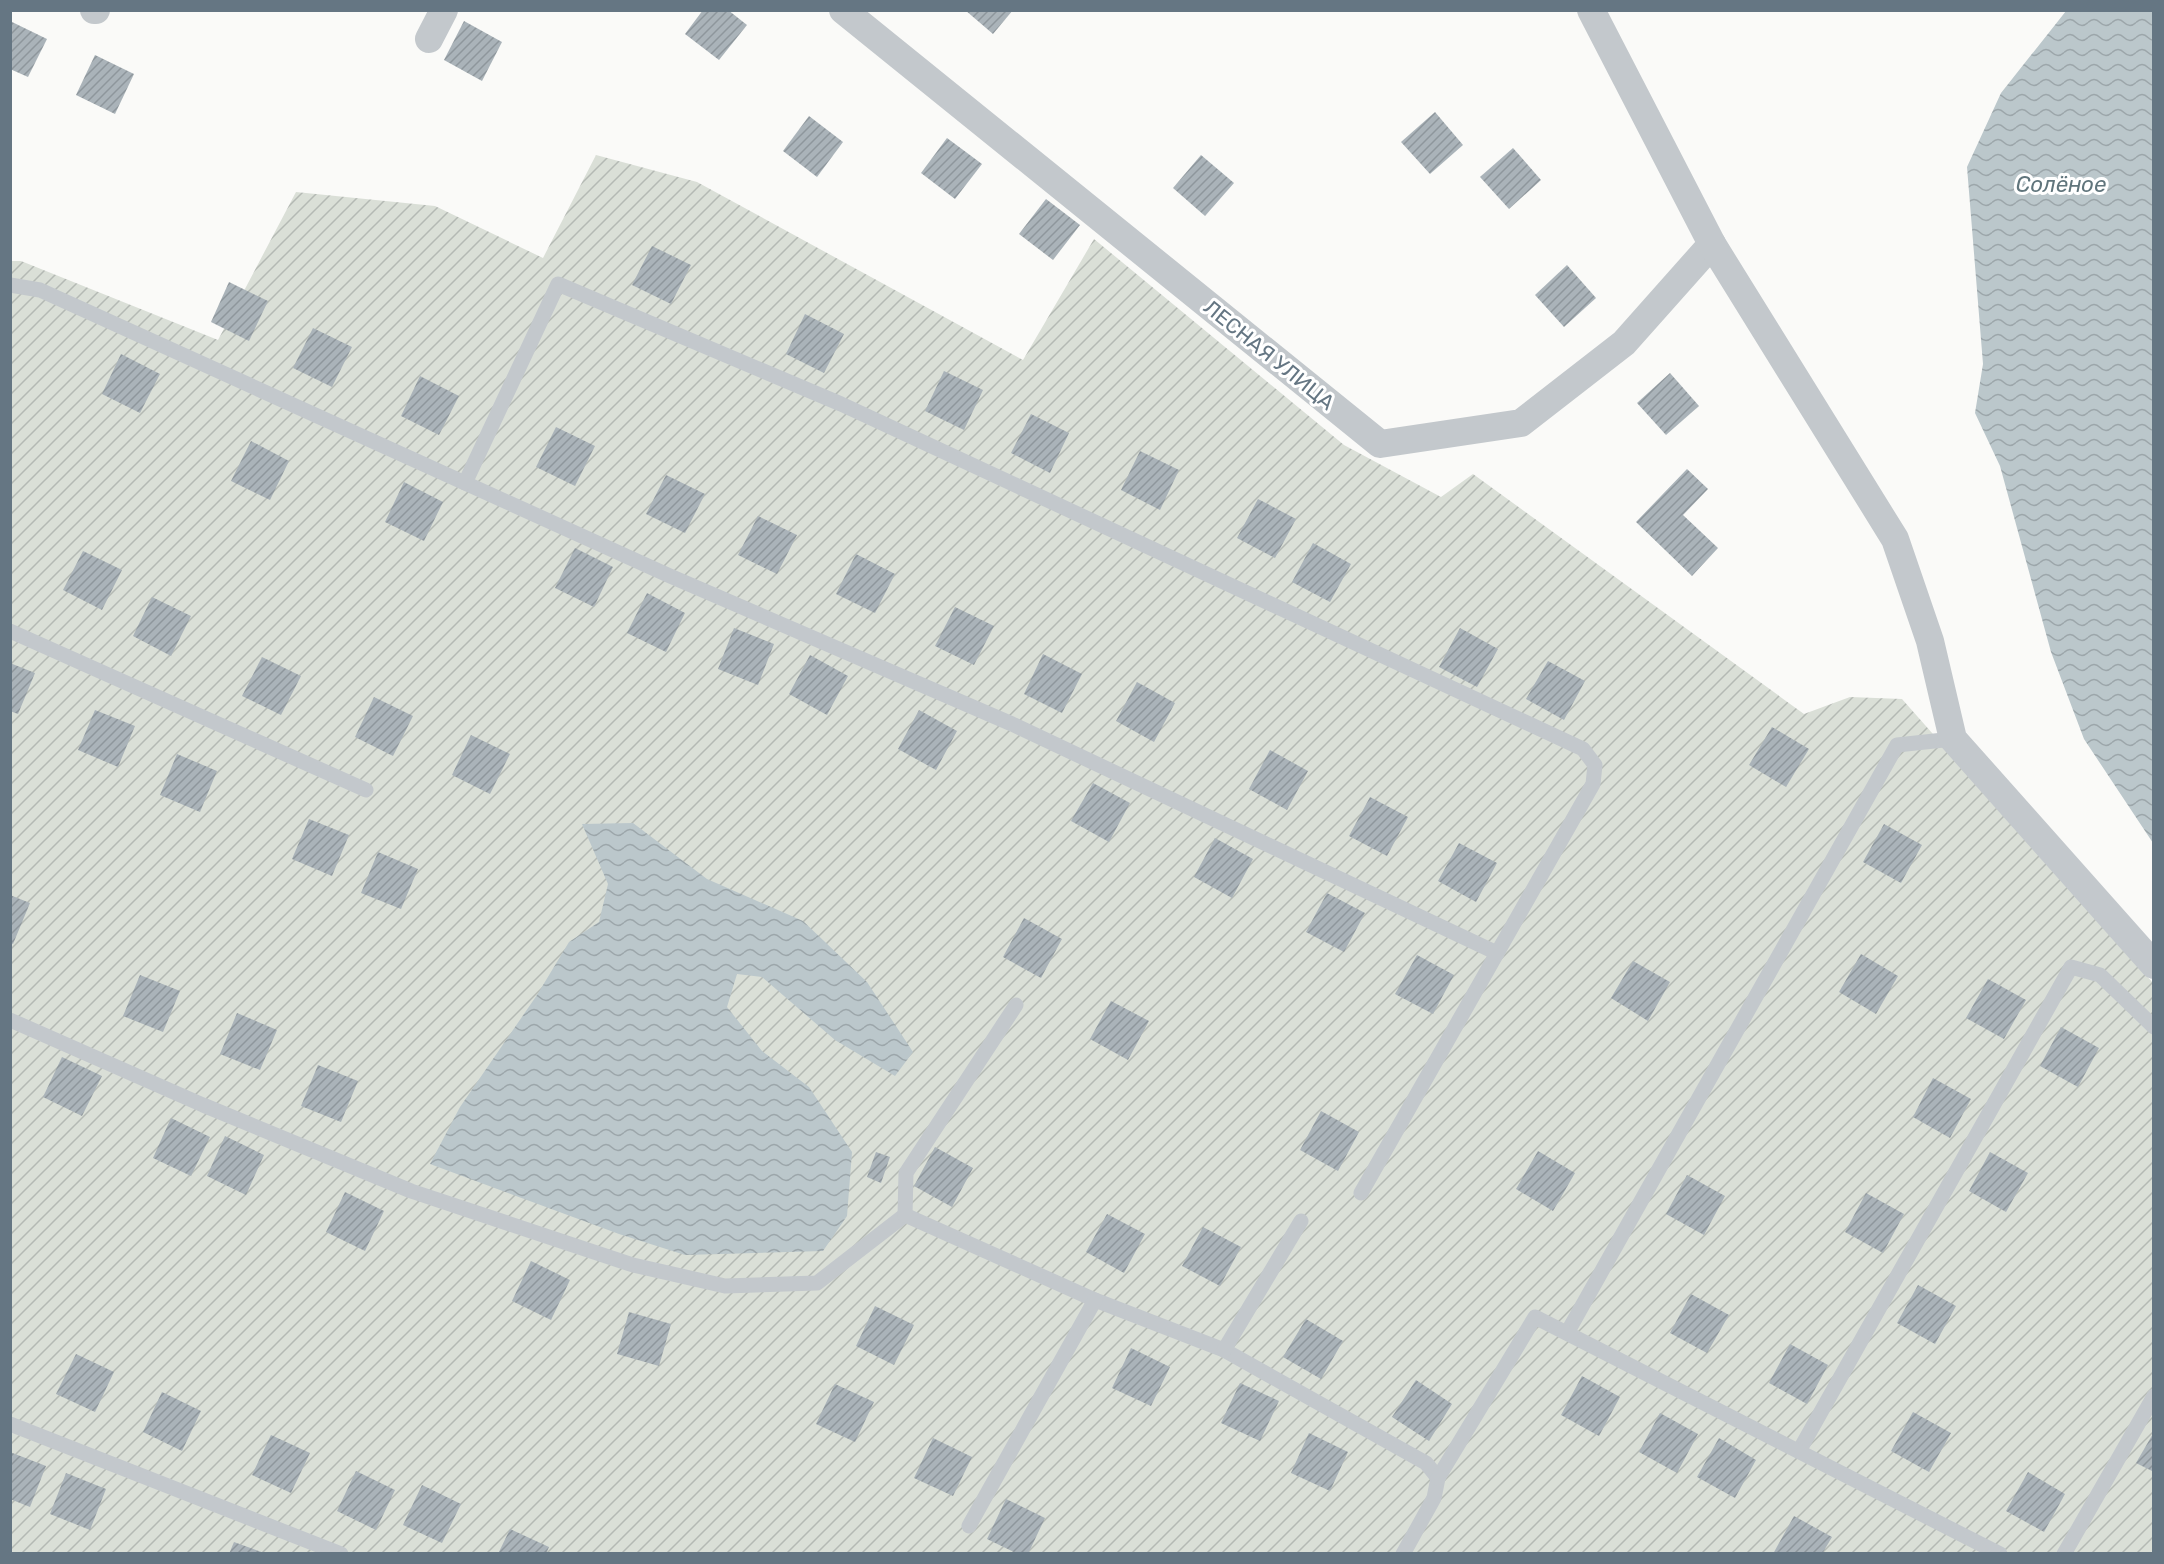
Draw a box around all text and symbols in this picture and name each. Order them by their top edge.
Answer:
water label: Солёное [2016,171,2106,198]
street label: ЛЕСНАЯ УЛИЦА [1199,294,1340,415]

